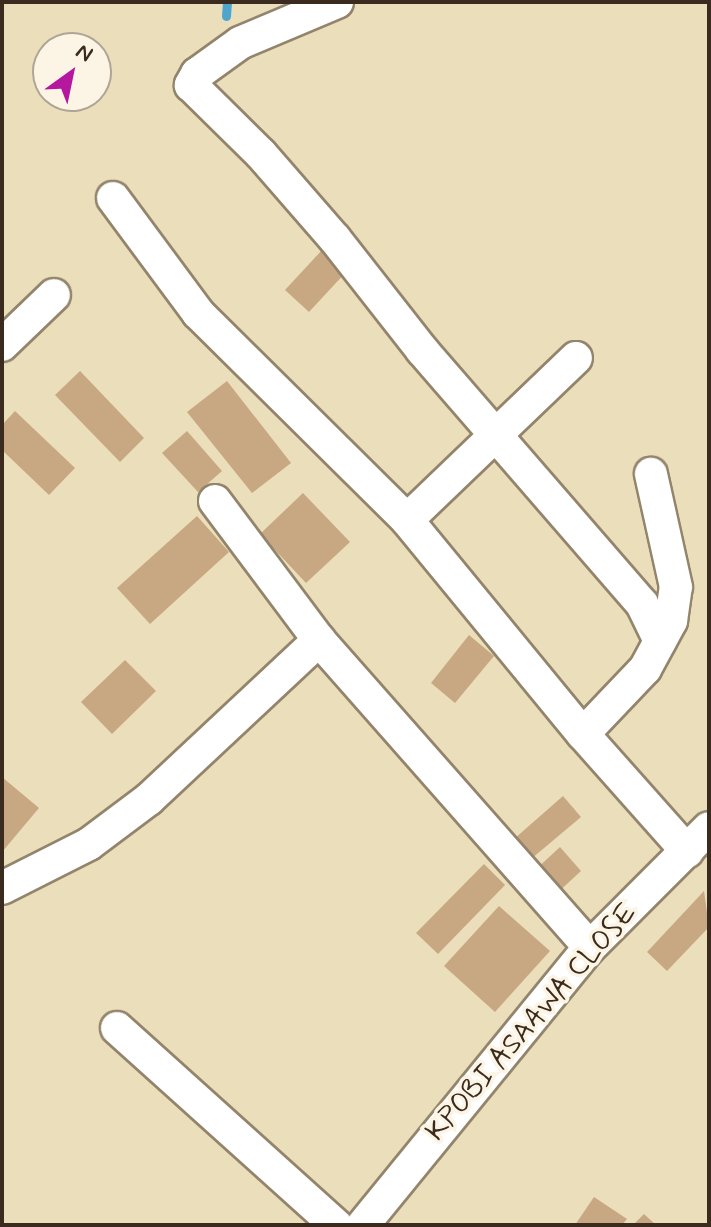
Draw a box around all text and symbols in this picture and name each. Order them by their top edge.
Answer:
north arrow [32,32,112,112]
text: N [70,38,98,69]
street label: KPOBI ASAAWA CLOSE [419,897,645,1149]

